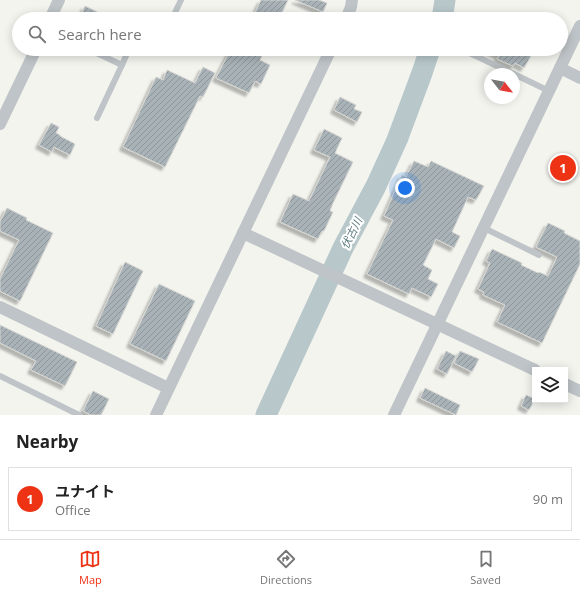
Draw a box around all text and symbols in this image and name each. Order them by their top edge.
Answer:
search box [12,12,568,56]
icon: search [26,23,48,45]
text: Search here [58,24,142,44]
north arrow [484,68,520,104]
pin: 1 [550,153,576,183]
your location [395,178,415,198]
water label: 伏古川 [337,214,365,251]
map controls [532,367,568,403]
button: layers [532,367,568,403]
text: Nearby [16,430,78,453]
text: ユナイト [55,481,115,501]
text: 1 [26,490,34,508]
text: 90 m [533,490,563,508]
text: Office [55,501,91,519]
tab: Map [79,548,102,587]
tab: Directions [260,548,312,587]
tab: Saved [470,548,501,587]

